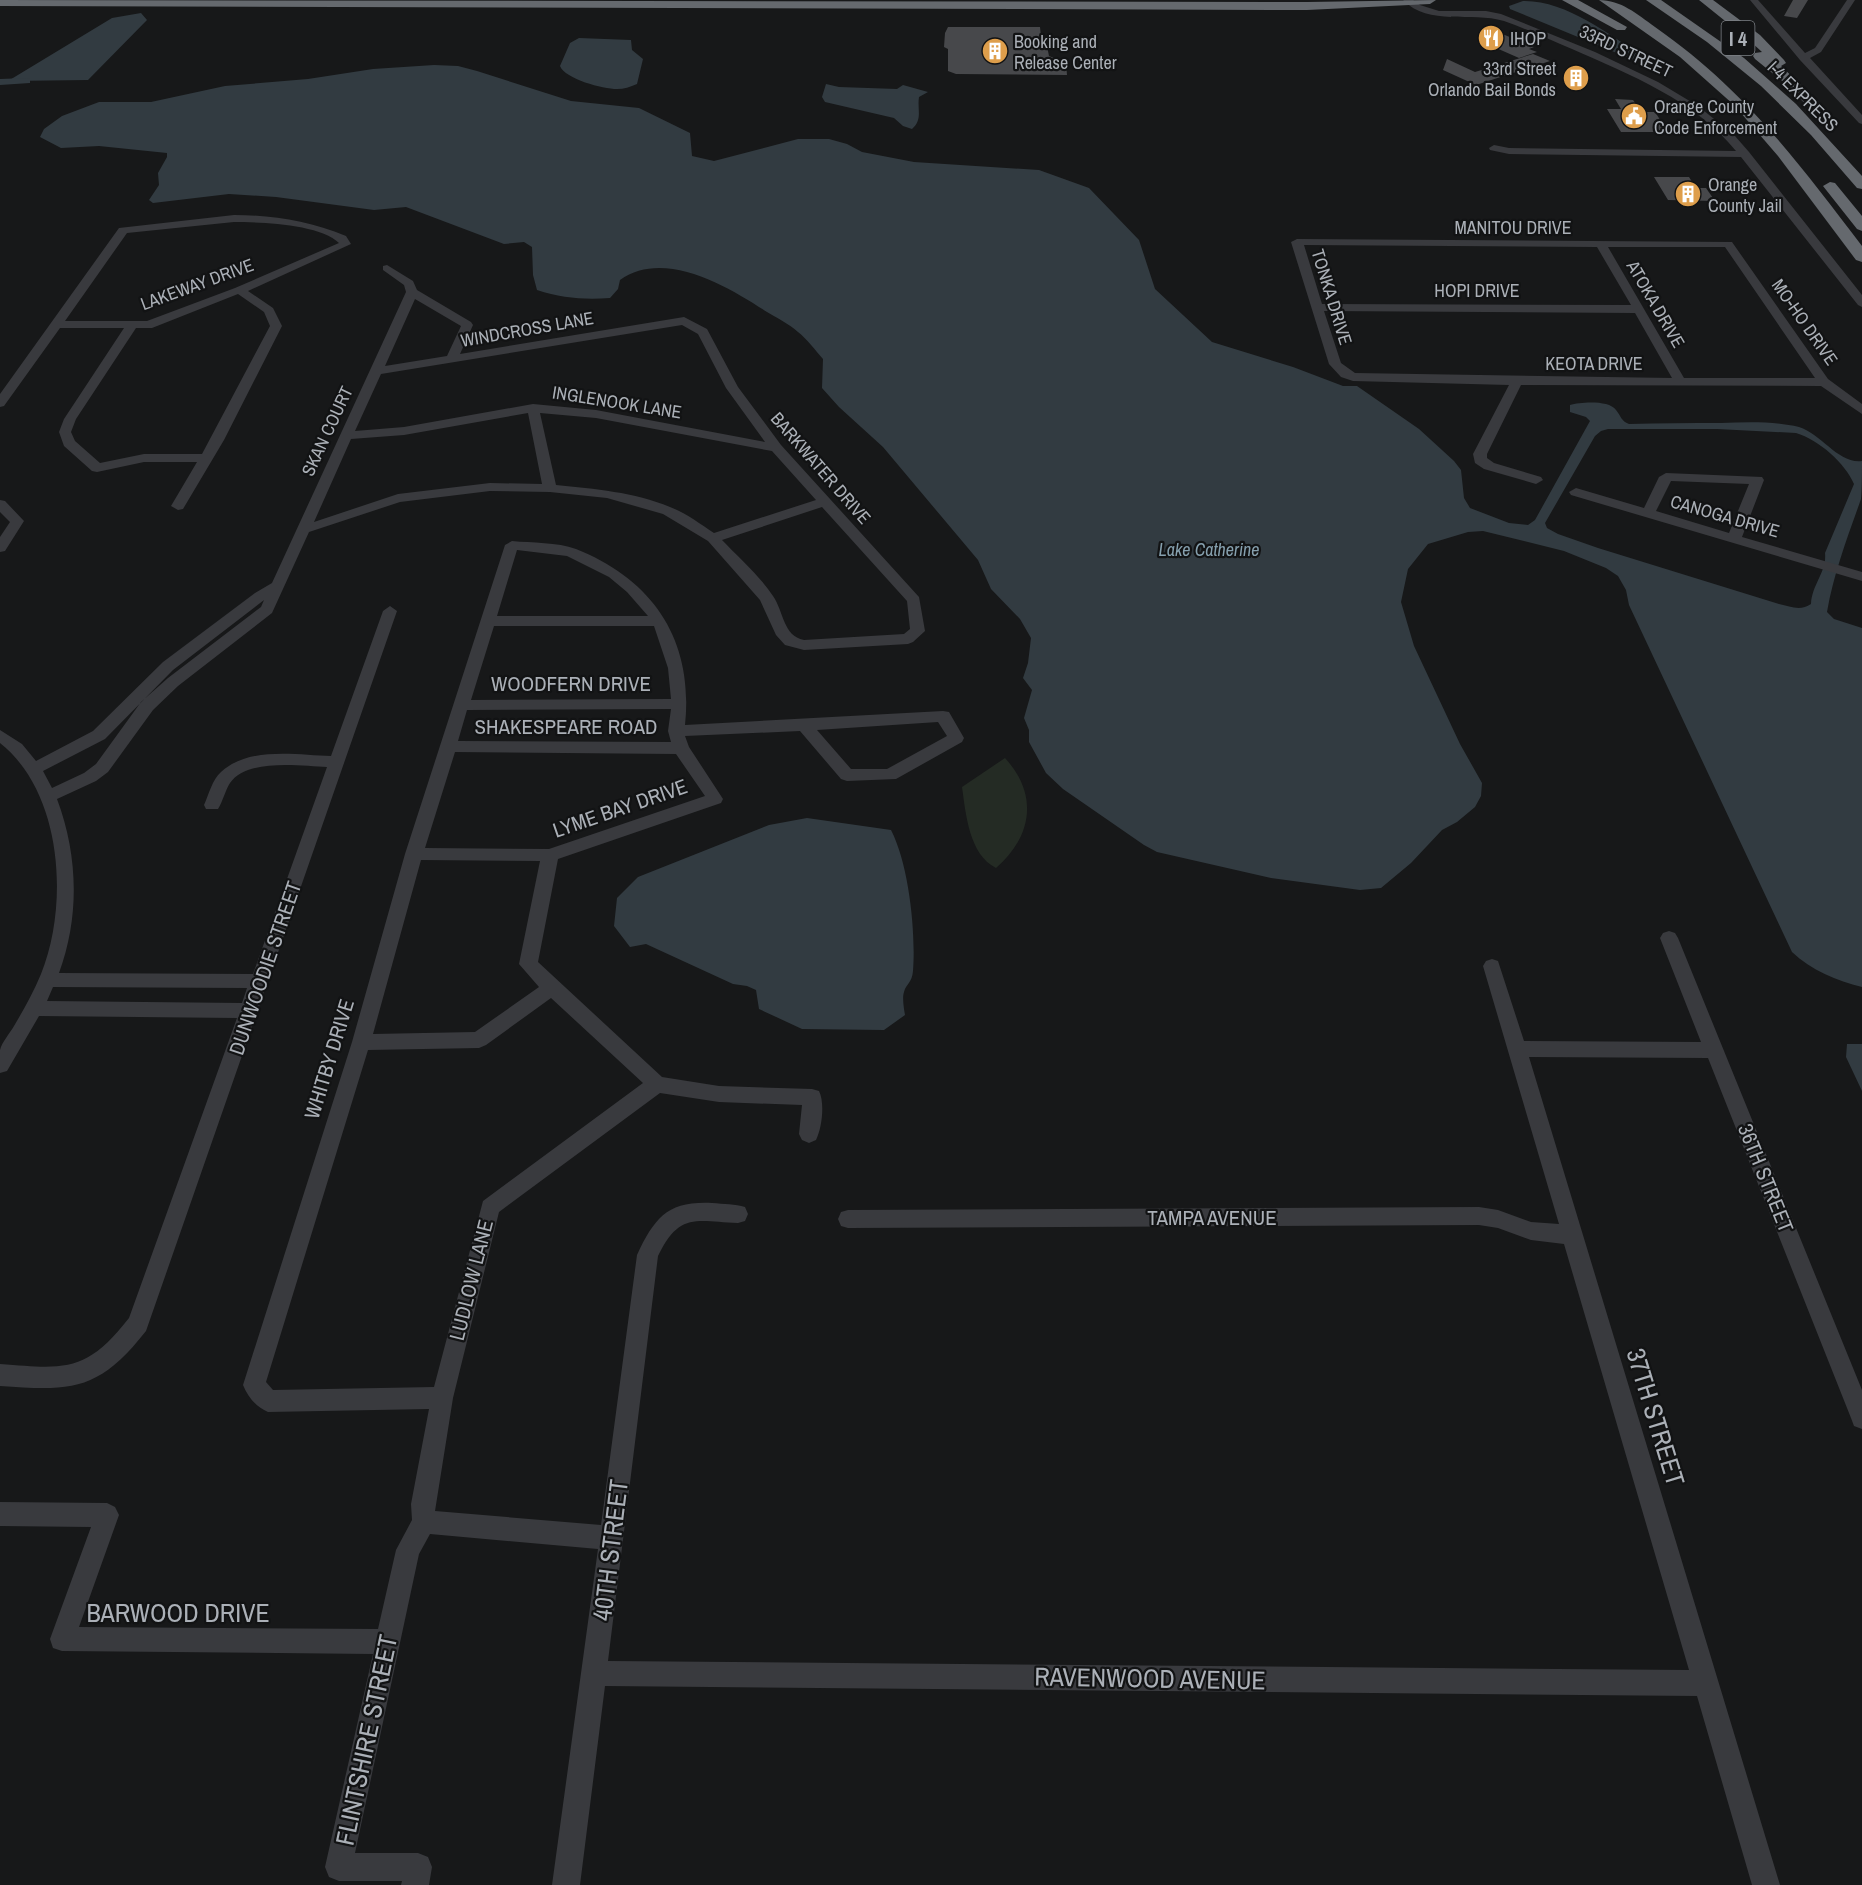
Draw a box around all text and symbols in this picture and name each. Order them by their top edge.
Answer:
street label: 33RD STREET [1575,19,1677,83]
road number: I 4 [1722,21,1754,55]
restaurant icon: IHOP [1476,23,1506,53]
place label: IHOP [1510,26,1546,51]
place label: Booking and Release Center [1014,29,1117,75]
building icon: Booking and Release Center [980,36,1010,66]
street label: I-4 EXPRESS [1762,55,1844,137]
place label: 33rd Street Orlando Bail Bonds [1428,56,1556,102]
building icon: 33rd Street Orlando Bail Bonds [1561,63,1591,93]
place label: Orange County Code Enforcement [1654,94,1777,140]
public building icon: Orange County Code Enforcement [1619,101,1649,131]
place label: Orange County Jail [1708,172,1782,218]
building icon: Orange County Jail [1673,179,1703,209]
street label: MANITOU DRIVE [1454,215,1572,240]
street label: TONKA DRIVE [1306,246,1358,348]
street label: LAKEWAY DRIVE [137,252,257,316]
street label: ATOKA DRIVE [1620,255,1691,352]
street label: MO-HO DRIVE [1766,274,1844,370]
street label: HOPI DRIVE [1434,278,1520,303]
street label: WINDCROSS LANE [459,305,595,353]
street label: KEOTA DRIVE [1545,351,1643,376]
street label: INGLENOOK LANE [551,379,683,425]
street label: SKAN COURT [295,382,359,480]
street label: BARKWATER DRIVE [765,407,877,529]
street label: CANOGA DRIVE [1668,488,1782,544]
water label: Lake Catherine [1159,537,1259,562]
street label: WOODFERN DRIVE [491,669,651,698]
street label: SHAKESPEARE ROAD [475,712,657,741]
street label: LYME BAY DRIVE [549,771,691,845]
street label: DUNWOODIE STREET [222,877,308,1059]
street label: WHITBY DRIVE [297,995,361,1123]
street label: 36TH STREET [1731,1119,1801,1237]
street label: TAMPA AVENUE [1147,1203,1277,1232]
street label: LUDLOW LANE [442,1217,500,1343]
street label: 37TH STREET [1618,1344,1694,1490]
street label: 40TH STREET [584,1477,636,1623]
street label: BARWOOD DRIVE [86,1595,270,1630]
street label: FLINTSHIRE STREET [327,1631,405,1849]
street label: RAVENWOOD AVENUE [1034,1658,1266,1698]

